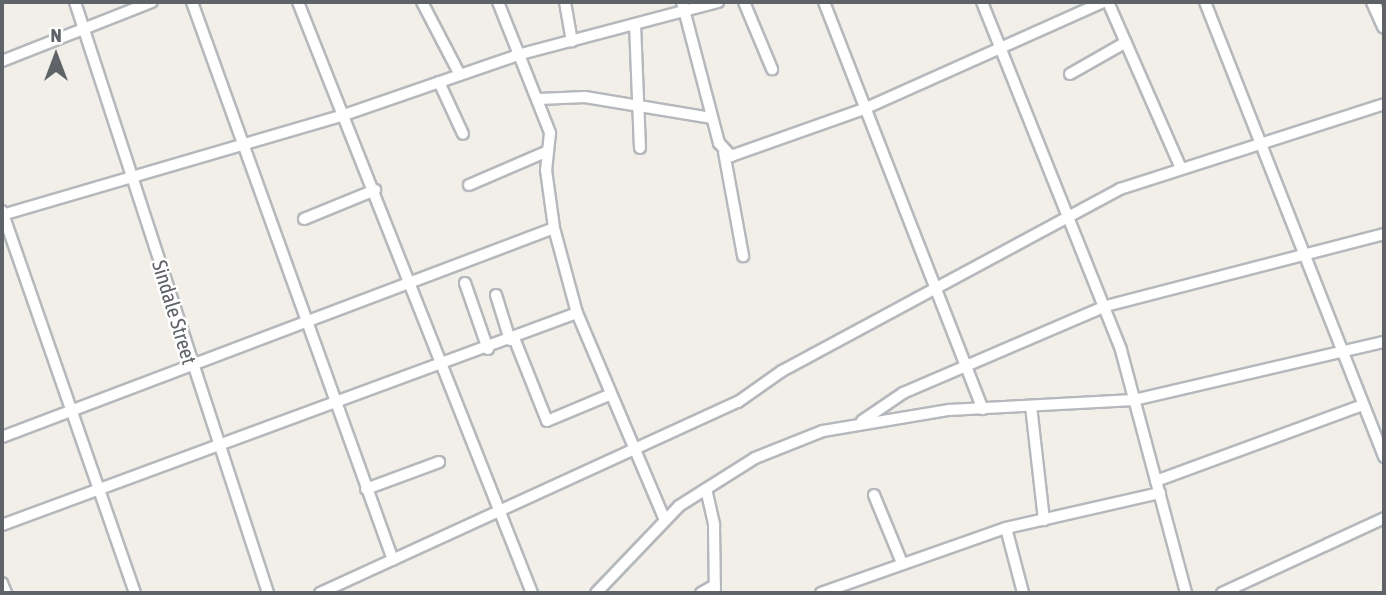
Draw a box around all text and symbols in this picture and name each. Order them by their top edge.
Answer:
north arrow [21,21,91,91]
text: N [50,24,62,46]
street label: Sindale Street [147,257,203,367]

